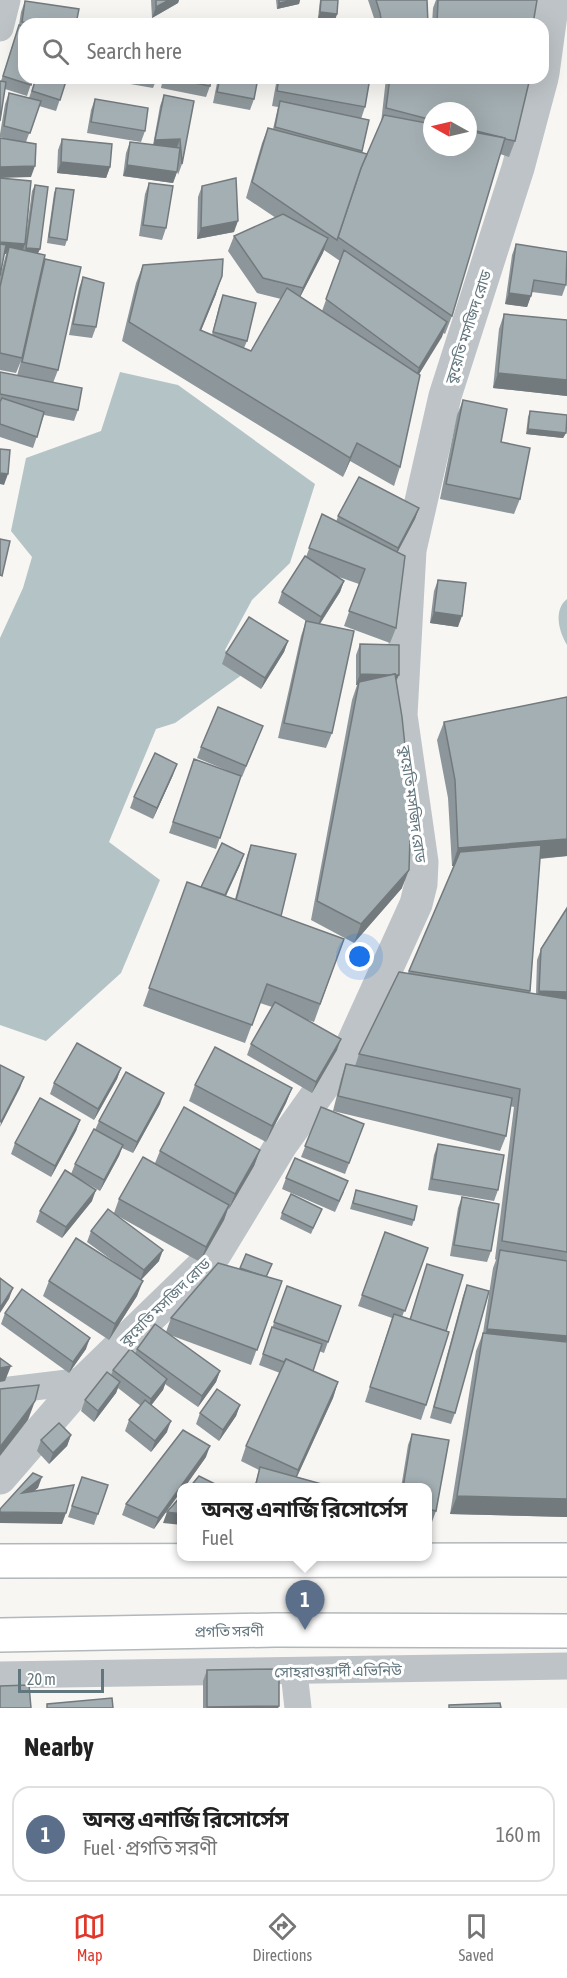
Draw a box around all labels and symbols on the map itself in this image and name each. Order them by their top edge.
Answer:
north arrow [423,102,477,156]
street label: কুয়েতি মসজিদ রোড [441,268,495,387]
street label: কুয়েতি মসজিদ রোড [395,743,430,864]
your location [345,942,374,971]
street label: কুয়েতি মসজিদ রোড [116,1255,214,1351]
pin: 1 [286,1580,324,1630]
street label: প্রগতি সরণী [194,1622,265,1640]
street label: সোহরাওয়ার্দী এভিনিউ [274,1661,402,1681]
scale bar [18,1666,104,1694]

